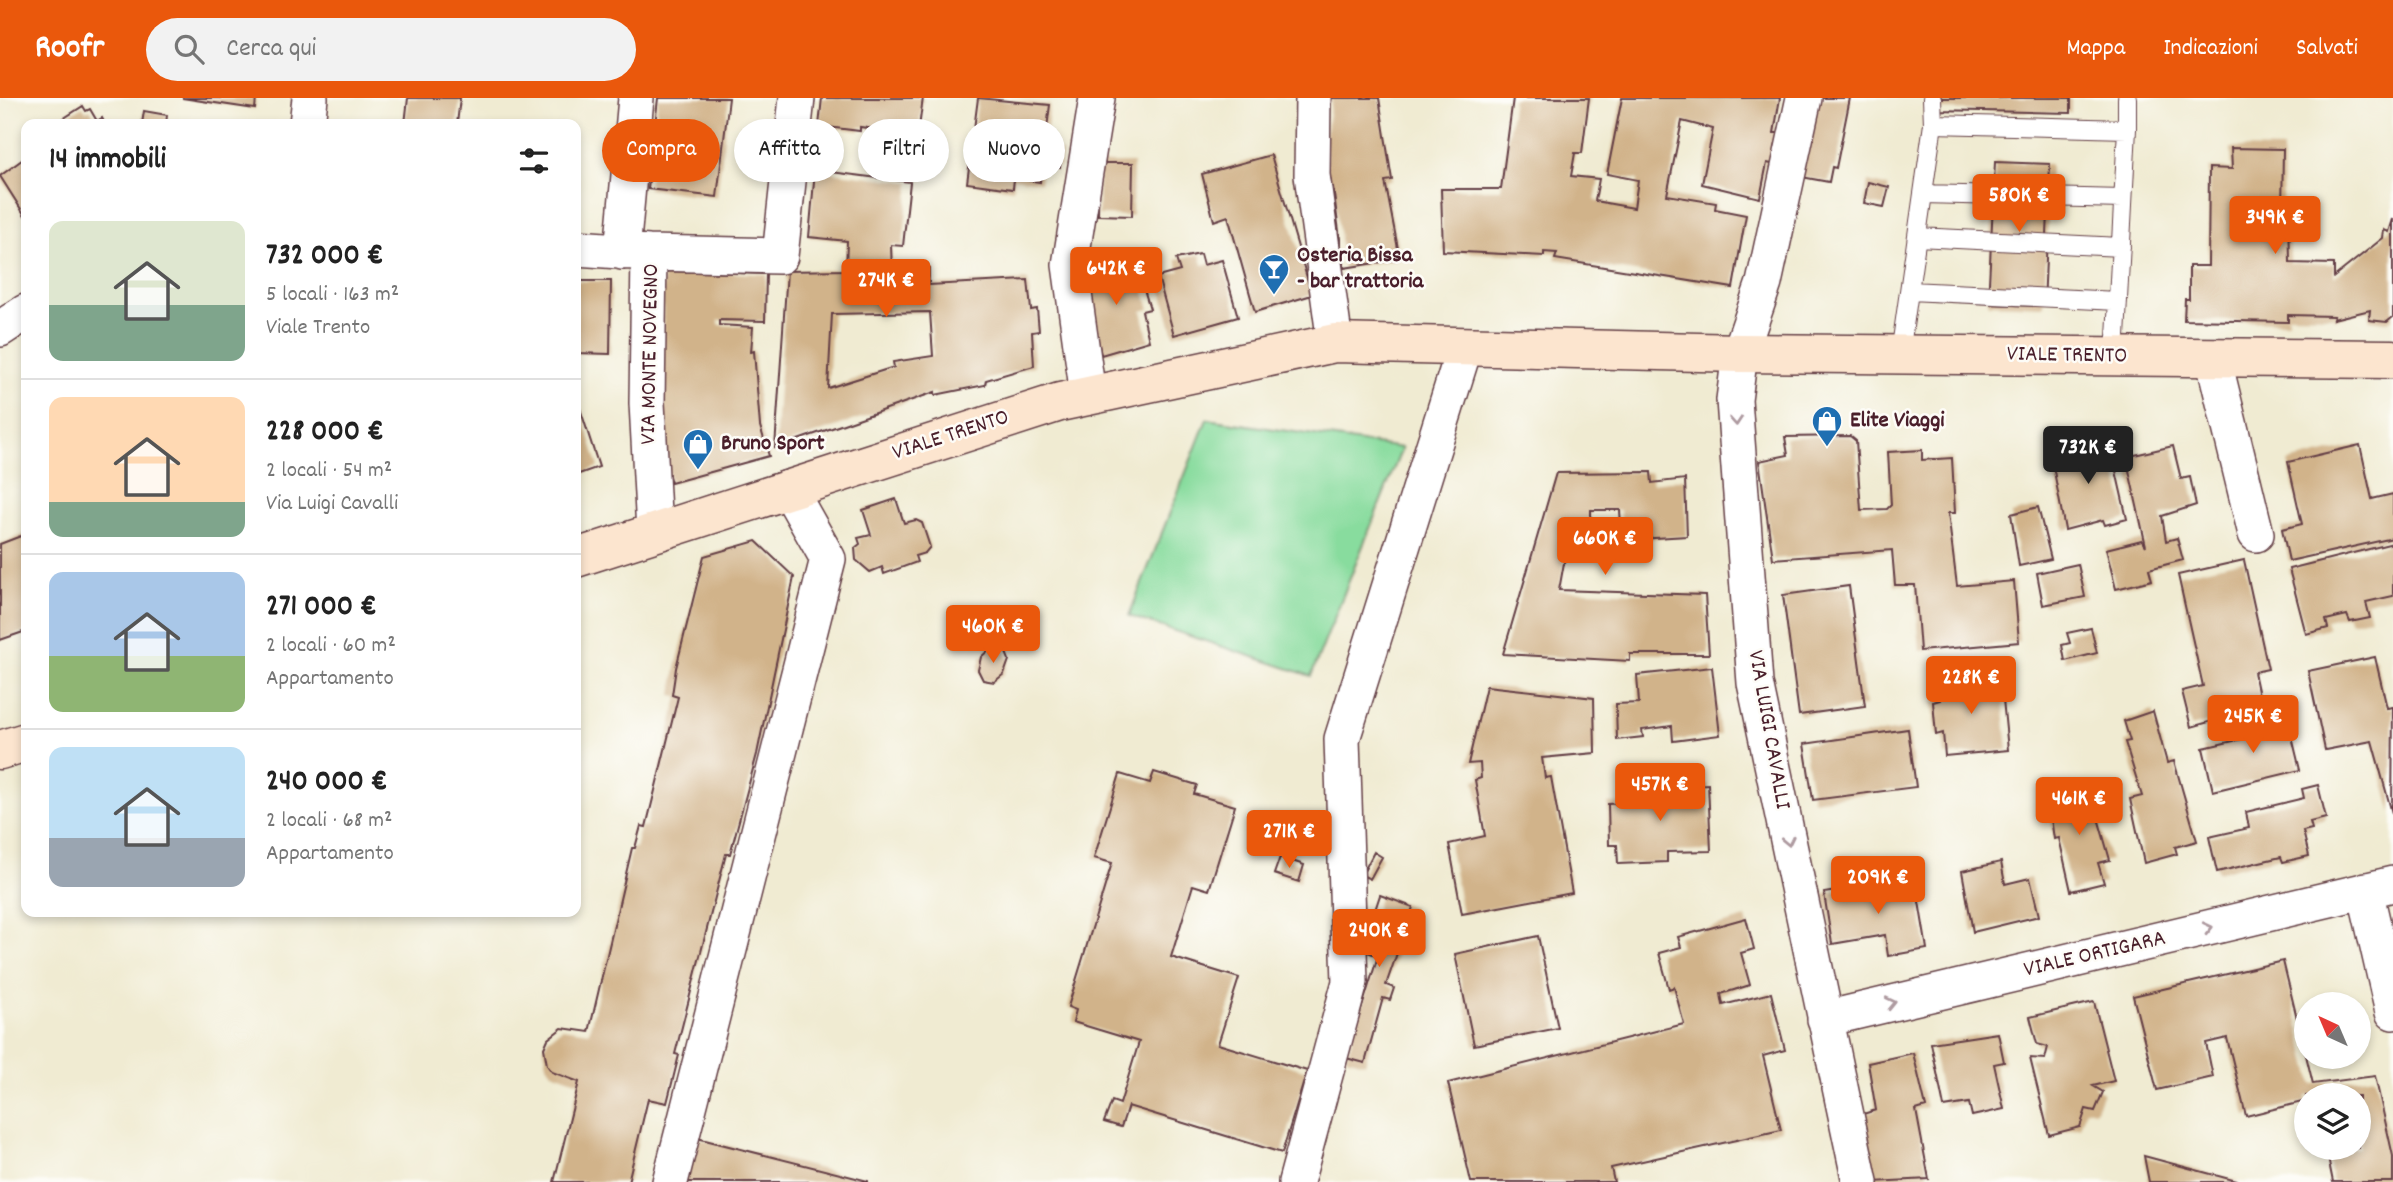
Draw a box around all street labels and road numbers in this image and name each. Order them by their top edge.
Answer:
street label: VIA MONTE NOVEGNO [633,263,669,445]
street label: VIALE TRENTO [2006,338,2128,374]
street label: VIALE TRENTO [889,402,1013,470]
street label: VIA LUIGI CAVALLI [1738,648,1798,812]
street label: VIALE ORTIGARA [2021,923,2169,987]

